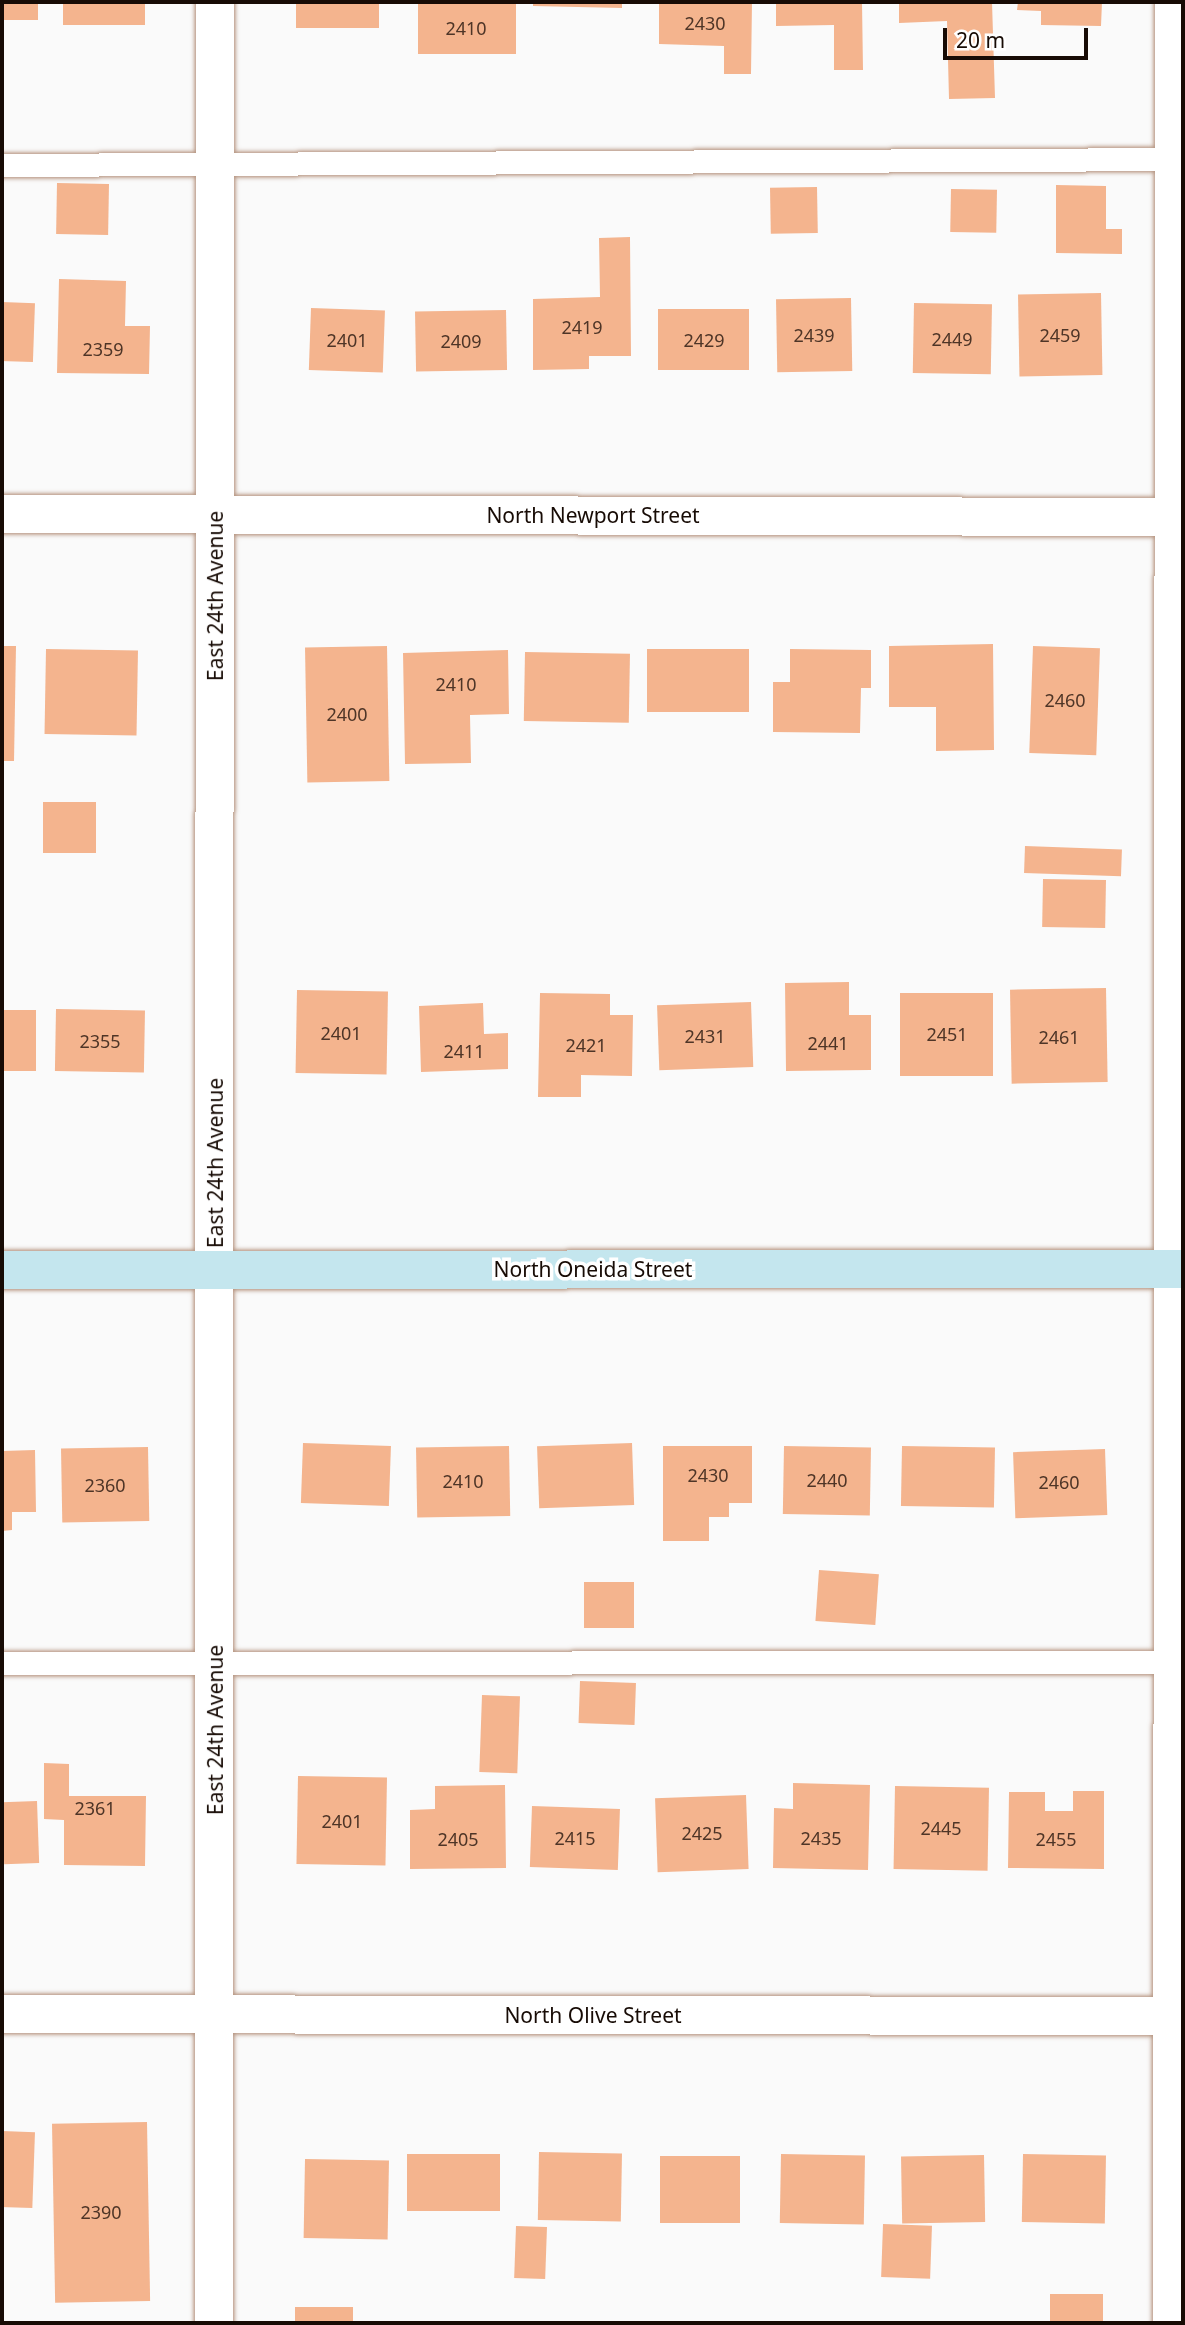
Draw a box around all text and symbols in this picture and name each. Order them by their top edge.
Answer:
house number: 2430 [684,12,726,34]
scale bar [947,14,1092,58]
house number: 2410 [445,17,487,39]
text: 20 m [956,26,1005,54]
house number: 2419 [561,316,603,338]
house number: 2439 [793,324,835,346]
house number: 2459 [1039,324,1081,346]
house number: 2449 [931,328,973,350]
house number: 2401 [326,329,368,351]
house number: 2429 [683,329,725,351]
house number: 2409 [440,330,482,352]
house number: 2359 [82,338,124,360]
street label: North Newport Street [486,502,700,528]
street label: East 24th Avenue [202,511,228,681]
house number: 2410 [435,673,477,695]
house number: 2460 [1044,689,1086,711]
house number: 2400 [326,703,368,725]
house number: 2401 [320,1022,362,1044]
house number: 2451 [926,1023,968,1045]
house number: 2431 [684,1025,726,1047]
house number: 2461 [1038,1026,1080,1048]
house number: 2355 [79,1030,121,1052]
house number: 2441 [807,1032,849,1054]
house number: 2421 [565,1034,607,1056]
house number: 2411 [443,1040,485,1062]
street label: East 24th Avenue [202,1078,228,1248]
street label: North Oneida Street [494,1256,692,1282]
house number: 2430 [687,1464,729,1486]
house number: 2440 [806,1469,848,1491]
house number: 2410 [442,1470,484,1492]
house number: 2460 [1038,1471,1080,1493]
house number: 2360 [84,1474,126,1496]
street label: East 24th Avenue [202,1645,228,1815]
house number: 2361 [74,1797,116,1819]
house number: 2401 [321,1810,363,1832]
house number: 2445 [920,1817,962,1839]
house number: 2425 [681,1822,723,1844]
house number: 2415 [554,1827,596,1849]
house number: 2435 [800,1827,842,1849]
house number: 2405 [437,1828,479,1850]
house number: 2455 [1035,1828,1077,1850]
street label: North Olive Street [504,2002,682,2028]
house number: 2390 [80,2201,122,2223]

